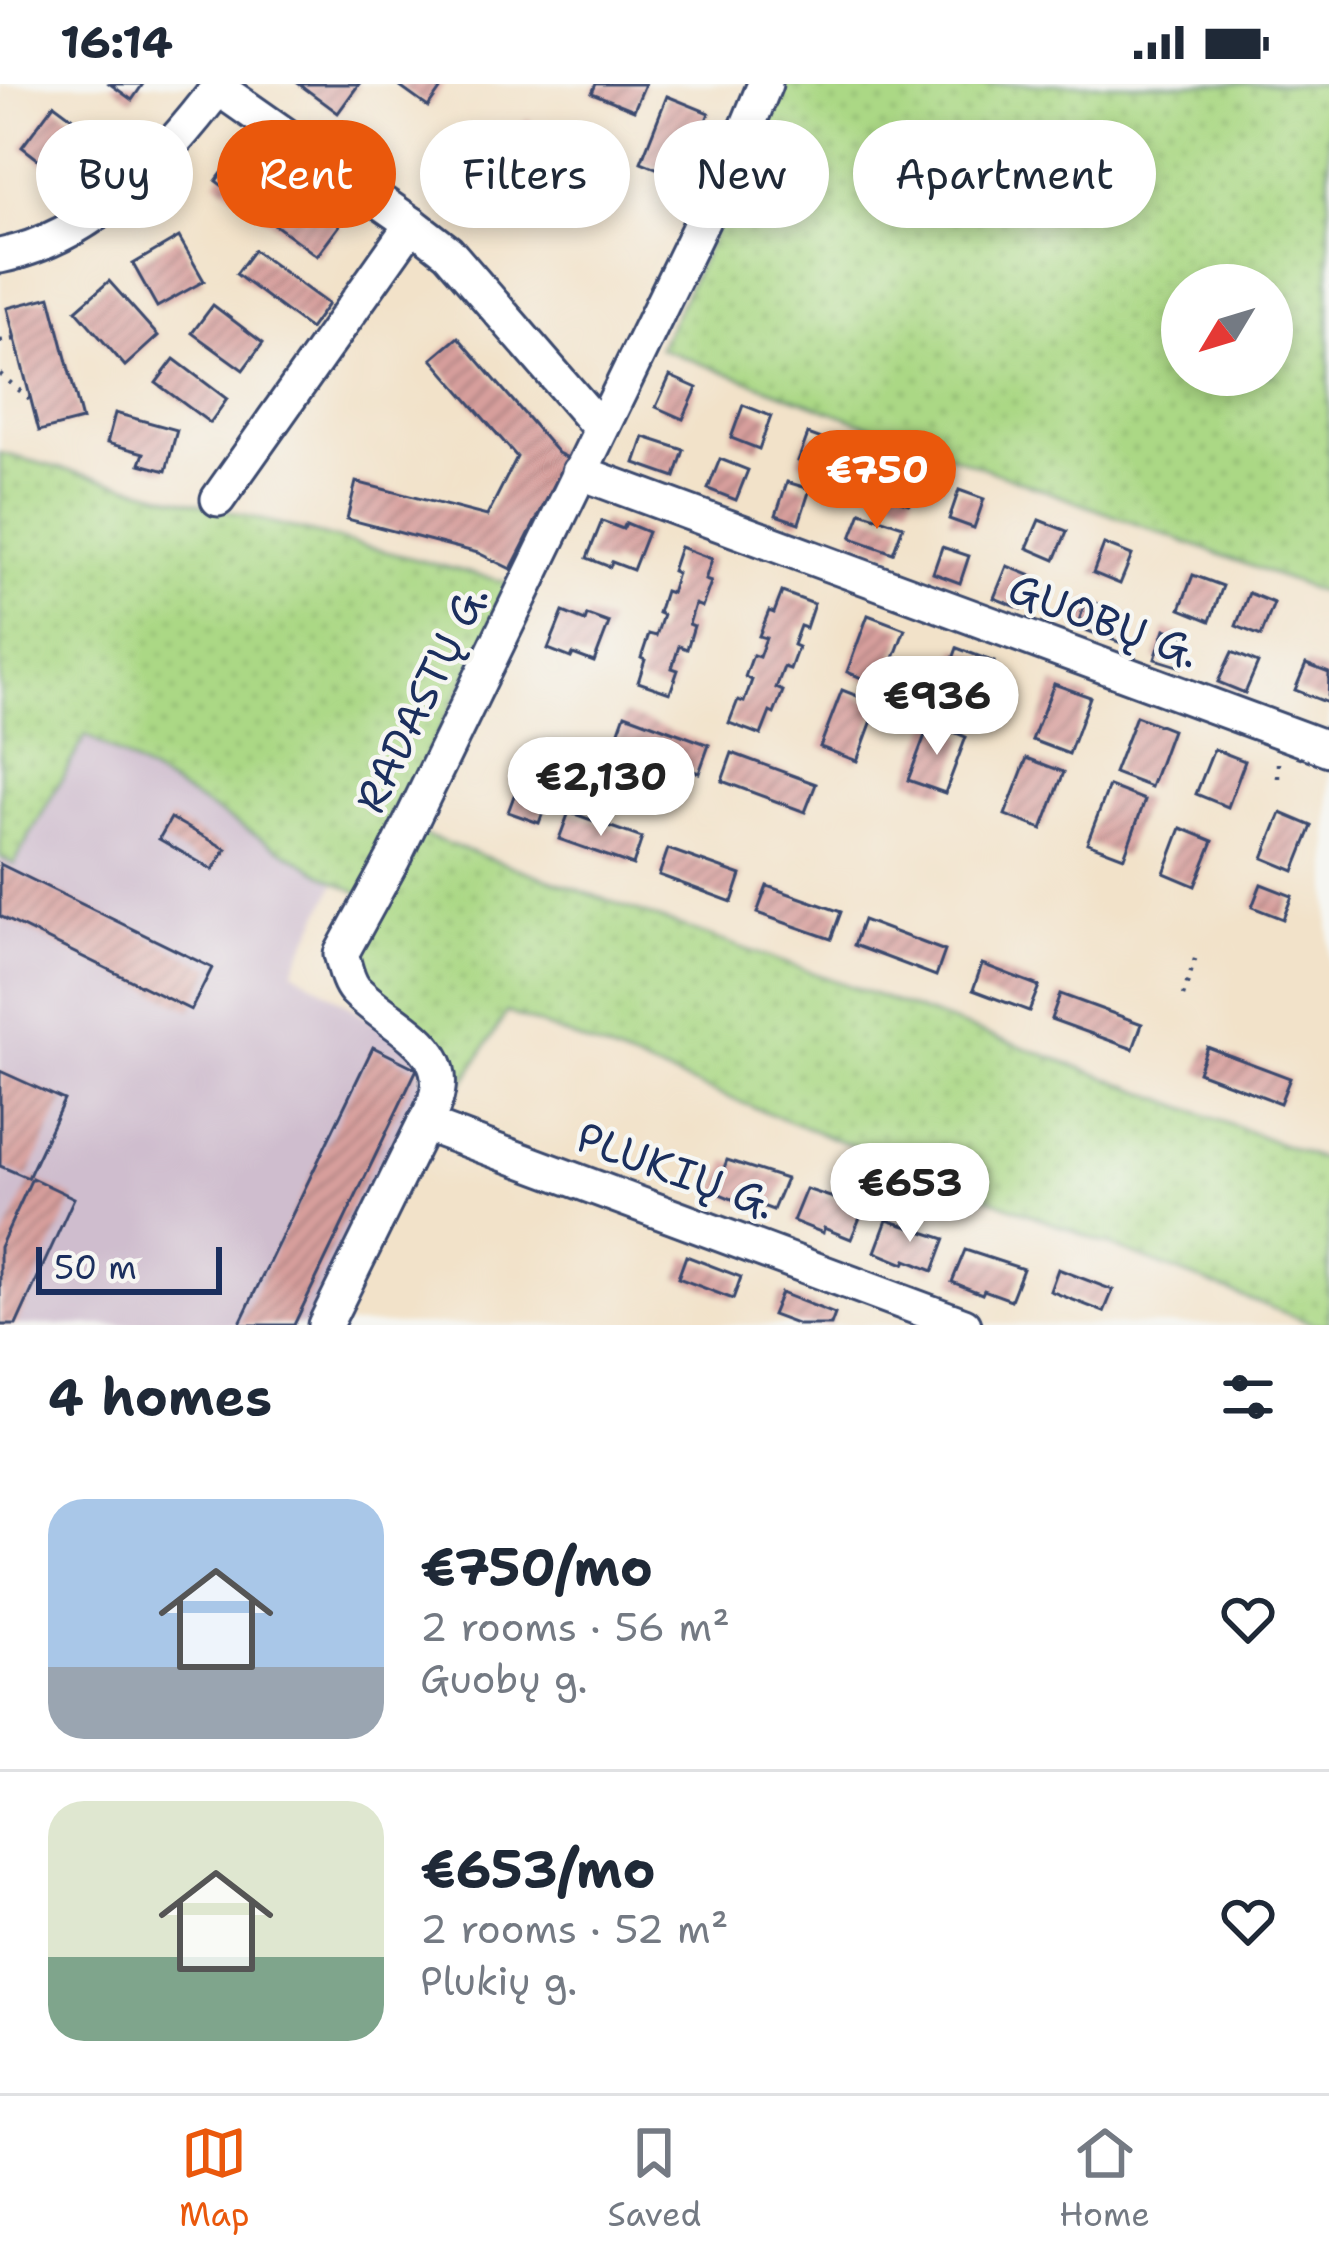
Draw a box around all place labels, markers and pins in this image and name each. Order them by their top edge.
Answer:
pin: €750 [806,430,948,532]
pin: €936 [866,656,1008,758]
pin: €2,130 [503,737,699,839]
pin: €653 [839,1143,981,1245]

